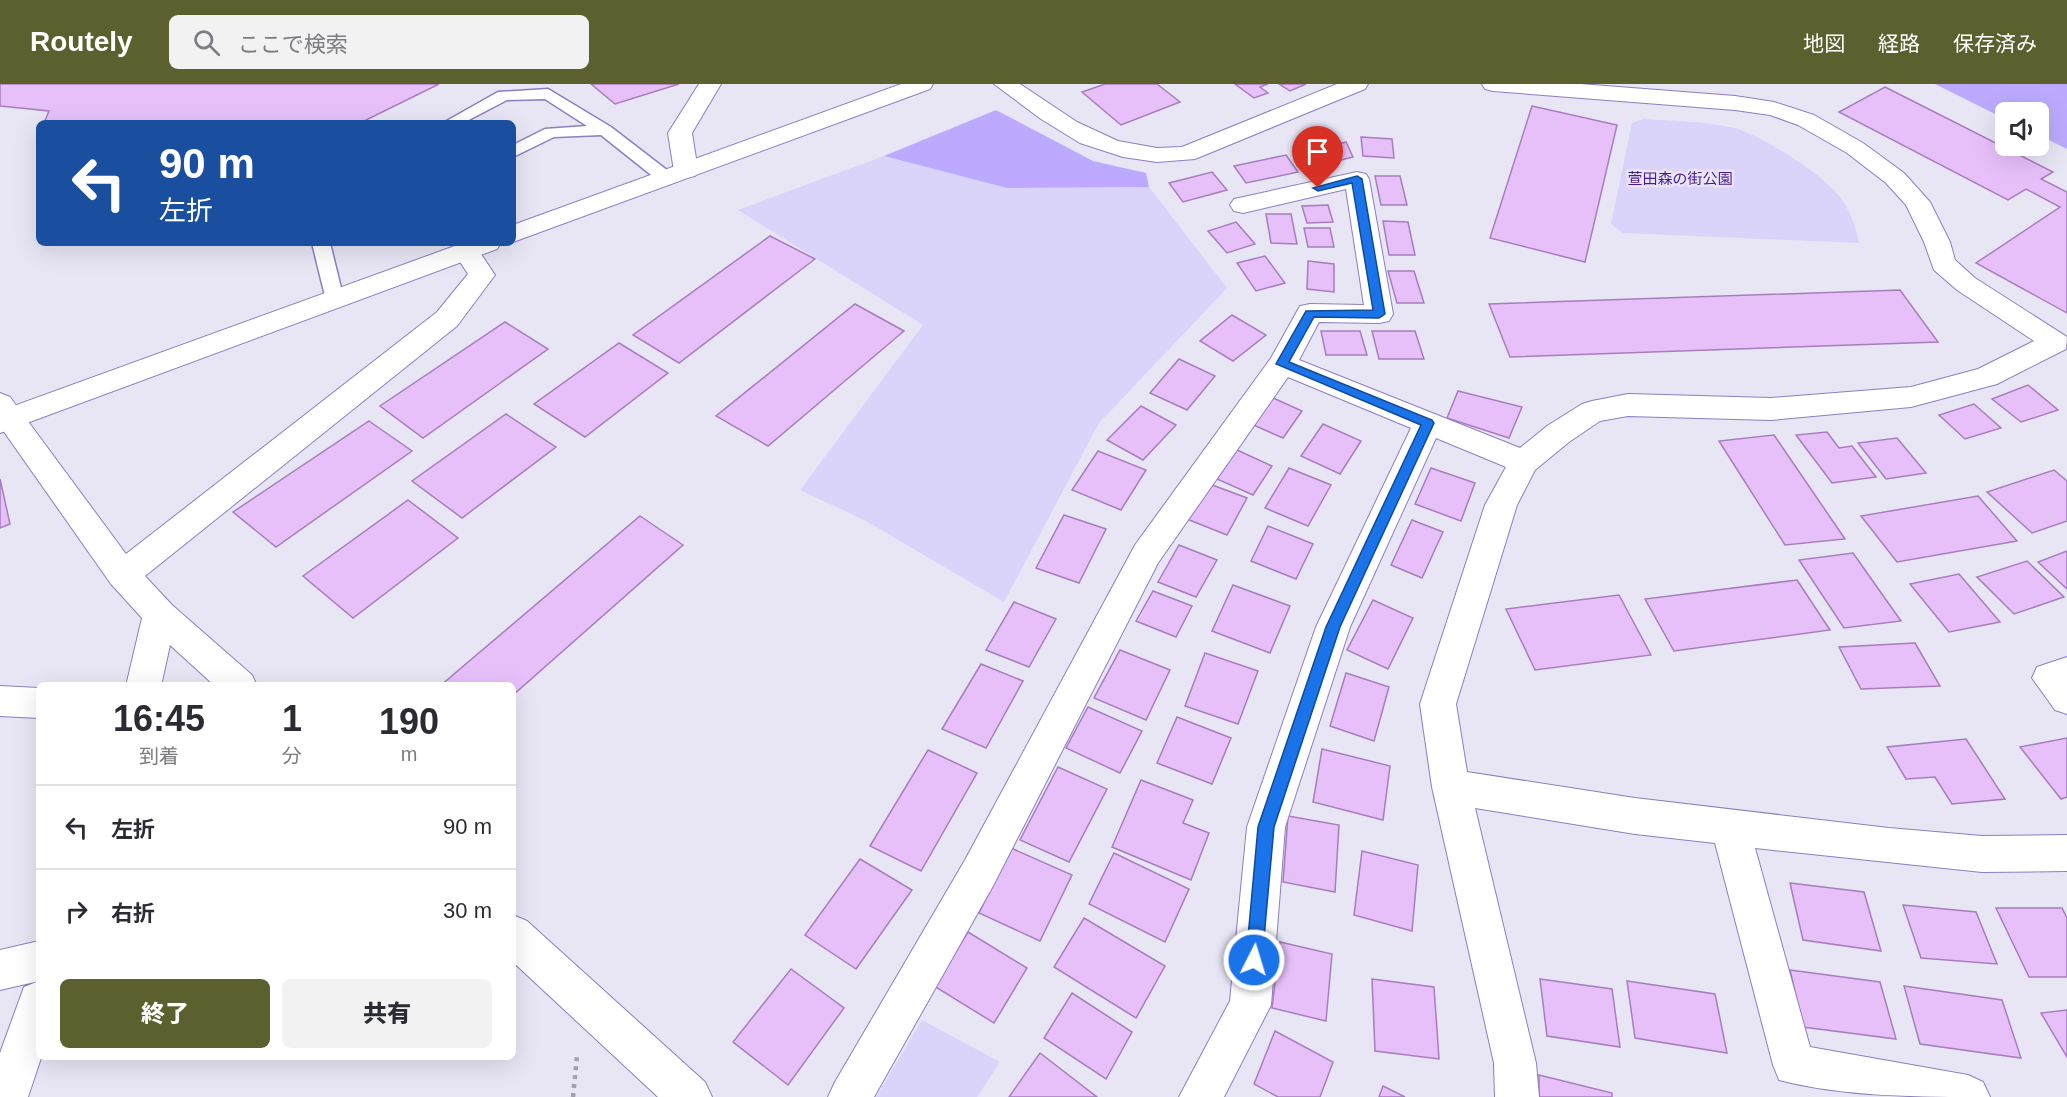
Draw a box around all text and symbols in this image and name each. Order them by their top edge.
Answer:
search box [169,15,589,69]
text: Routely [30,26,133,57]
icon: search [190,26,223,59]
text: ここで検索 [238,32,348,57]
text: 地図 [1803,32,1845,55]
text: 経路 [1878,32,1920,55]
text: 保存済み [1953,32,2037,55]
map controls [1995,102,2049,156]
button: sound [1995,102,2049,156]
pin [1292,126,1343,188]
icon: arrive [1301,135,1334,168]
text: 90 m [159,140,255,187]
icon: left [60,144,138,222]
park label: 萱田森の街公園 [1627,170,1733,187]
text: 左折 [159,196,213,226]
text: 16:45 [113,698,205,739]
text: 1 [282,698,302,739]
text: 190 [379,701,439,742]
text: m [401,743,417,765]
text: 到着 [139,745,179,767]
text: 分 [282,745,302,767]
icon: left [60,811,93,844]
text: 90 m [443,814,492,839]
text: 左折 [111,817,155,842]
icon: right [60,895,93,928]
text: 30 m [443,898,492,923]
text: 右折 [111,901,155,926]
position arrow [1222,928,1286,992]
button: 終了 [60,979,270,1048]
button: 共有 [282,979,492,1048]

